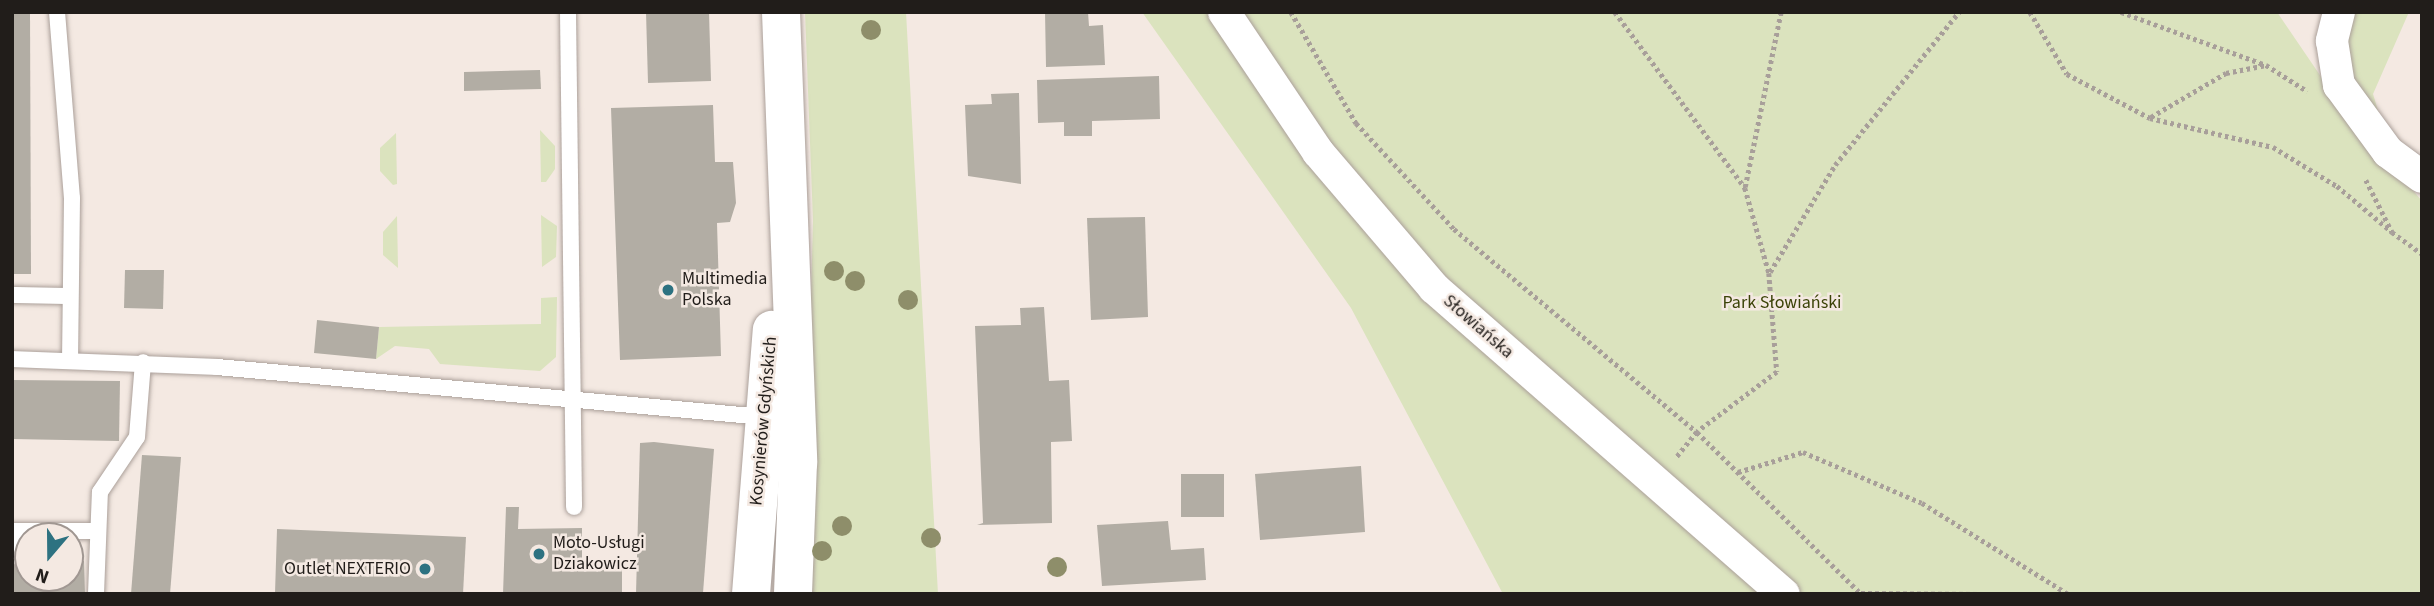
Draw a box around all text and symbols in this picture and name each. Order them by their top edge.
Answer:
place label: Multimedia Polska [682,269,767,312]
marker: Multimedia Polska [660,282,676,298]
street label: Słowiańska [1438,291,1518,363]
park label: Park Słowiański [1722,292,1842,314]
street label: Kosynierów Gdyńskich [746,336,782,506]
north arrow [14,522,84,592]
place label: Moto-Usługi Dziakowicz [553,533,645,576]
marker: Moto-Usługi Dziakowicz [531,546,547,562]
place label: Outlet NEXTERIO [284,558,411,580]
text: N [32,560,53,590]
marker: Outlet NEXTERIO [417,561,433,577]

